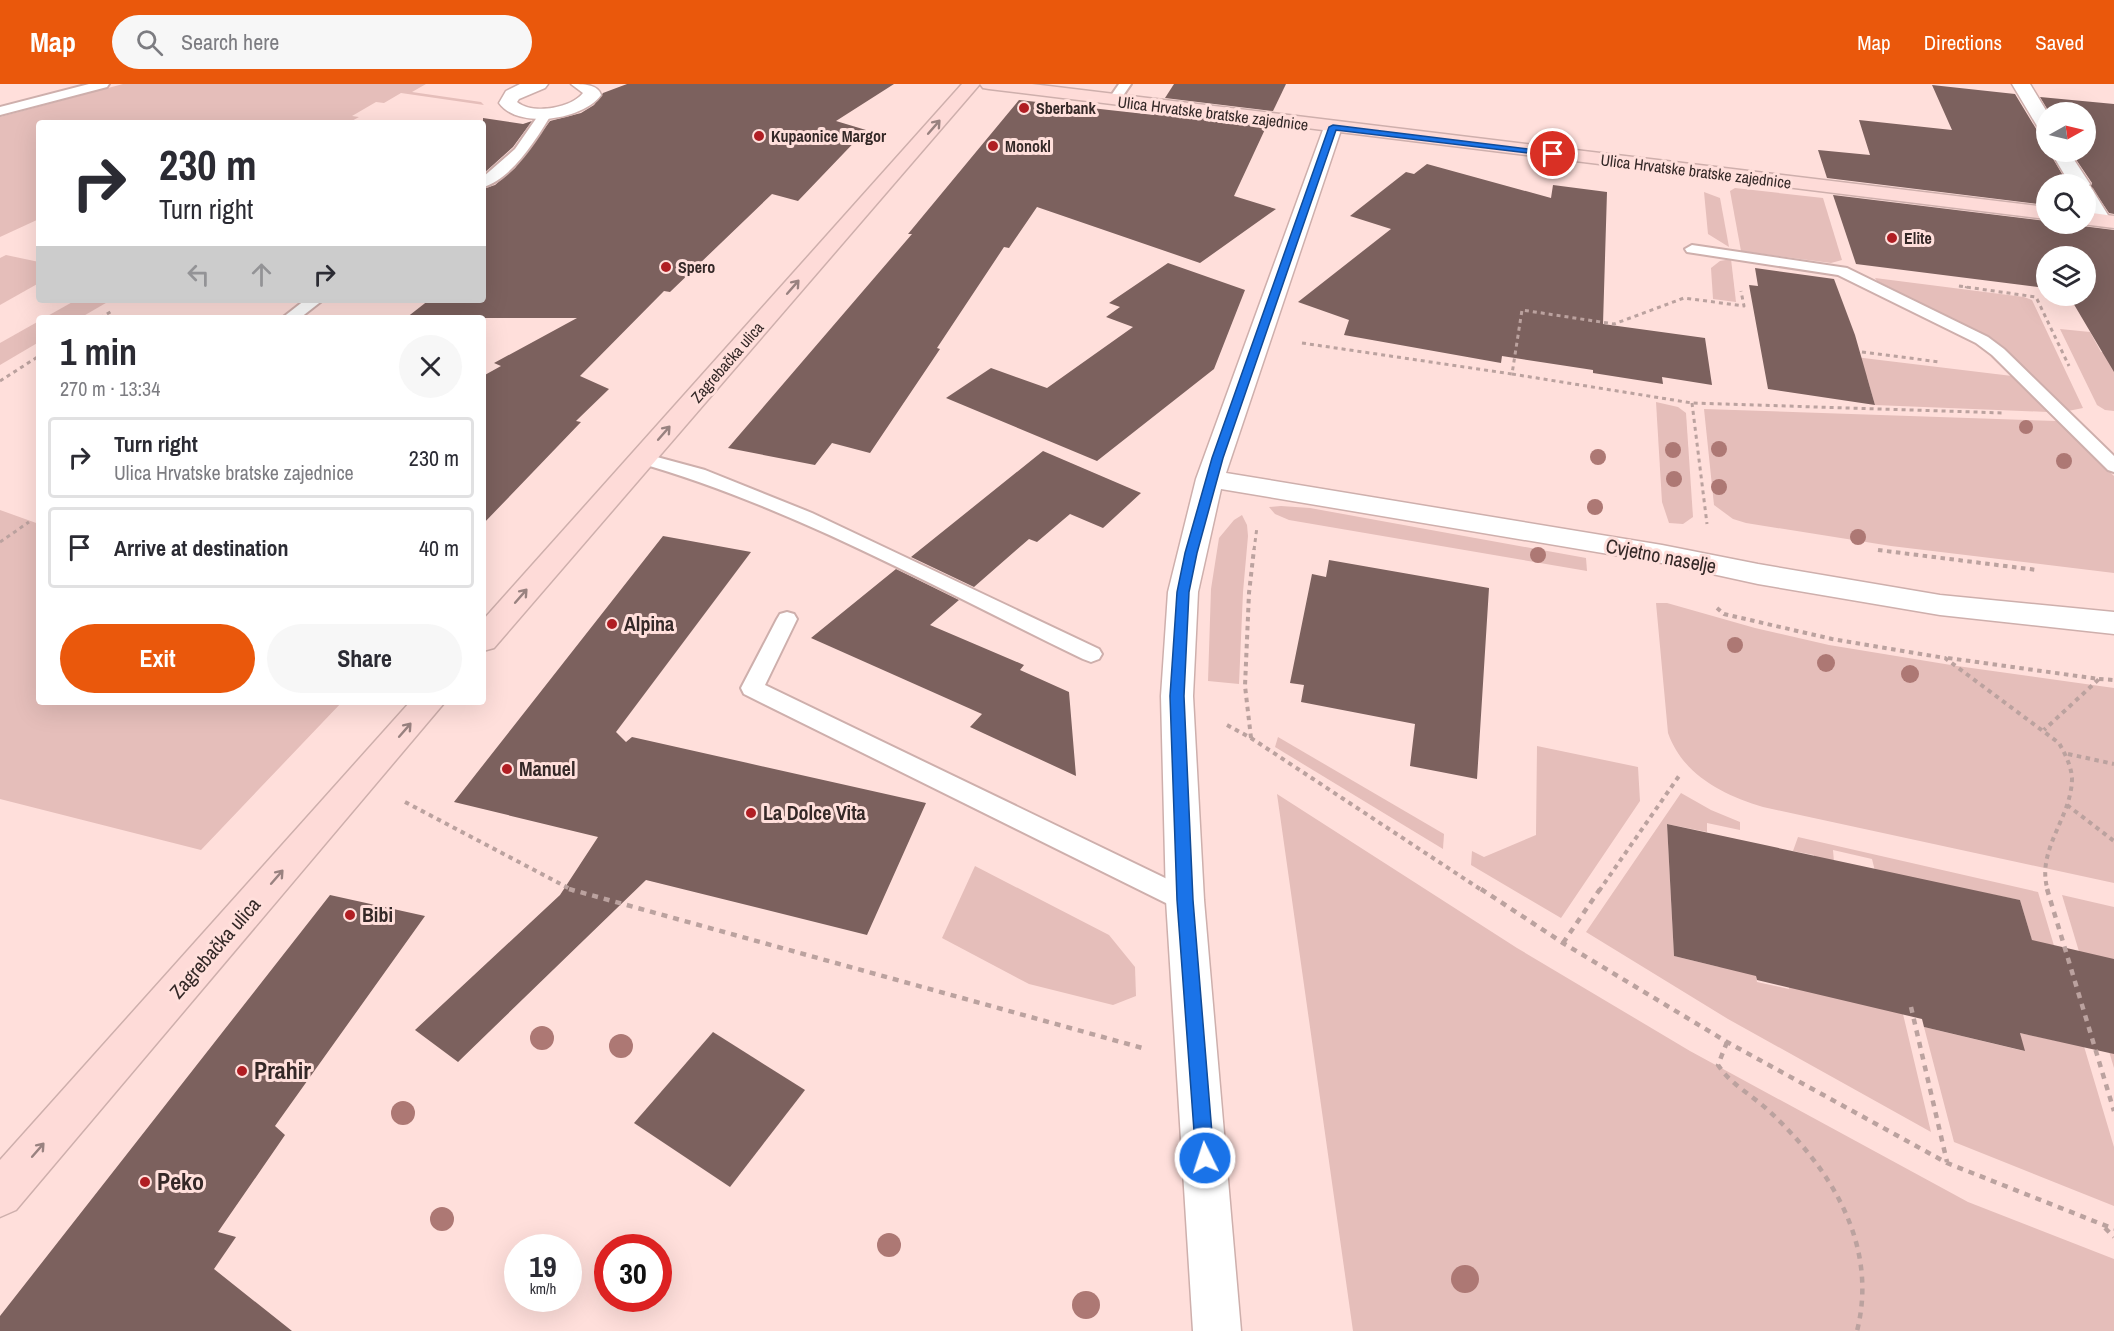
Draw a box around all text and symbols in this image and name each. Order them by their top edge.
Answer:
search box [112,15,532,69]
text: Map [30,23,76,61]
icon: search [133,26,166,59]
text: Search here [181,27,279,57]
text: Map [1857,28,1891,57]
text: Directions [1924,28,2002,57]
text: Saved [2035,28,2084,57]
street label: Ulica Hrvatske bratske zajednice [1116,90,1310,136]
place label: Sberbank [1036,97,1096,119]
marker: Sberbank [1017,101,1031,115]
north arrow [2036,102,2096,162]
map controls [2036,102,2096,306]
one-way arrow [927,119,940,135]
place label: Kupaonice Margor [771,125,887,147]
pin [1527,128,1578,179]
marker: Kupaonice Margor [752,129,766,143]
place label: Monokl [1005,135,1051,157]
text: 230 m [159,137,257,193]
icon: arrive [1536,137,1569,170]
marker: Monokl [986,139,1000,153]
icon: right [60,144,138,222]
street label: Ulica Hrvatske bratske zajednice [1599,148,1793,194]
button: search [2036,174,2096,234]
text: Turn right [159,191,253,227]
place label: Elite [1904,227,1932,249]
marker: Elite [1885,231,1899,245]
button: layers [2036,246,2096,306]
place label: Spero [678,256,715,278]
icon: left [182,258,215,291]
icon: ahead [245,258,278,291]
icon: right [308,258,341,291]
marker: Spero [659,260,673,274]
one-way arrow [786,280,800,295]
street label: Zagrebačka ulica [686,316,769,407]
text: 1 min [60,328,137,376]
button: close [399,335,462,398]
text: 270 m · 13:34 [60,375,160,402]
one-way arrow [657,426,671,441]
text: Turn right [114,429,198,459]
icon: right [63,441,96,474]
text: 230 m [409,443,459,473]
text: Ulica Hrvatske bratske zajednice [114,459,354,486]
icon: arrive [63,531,96,564]
street label: Cvjetno naselje [1603,532,1719,579]
text: Arrive at destination [114,533,288,563]
text: 40 m [419,533,459,563]
one-way arrow [515,588,528,604]
place label: Alpina [624,610,674,637]
marker: Alpina [605,617,619,631]
button: Exit [60,624,255,693]
button: Share [267,624,462,693]
one-way arrow [398,722,412,737]
place label: Manuel [519,755,576,782]
marker: Manuel [500,762,514,776]
place label: La Dolce Vita [763,799,866,826]
marker: La Dolce Vita [744,806,758,820]
one-way arrow [270,869,284,884]
street label: Zagrebačka ulica [163,891,266,1004]
place label: Bibi [362,901,393,928]
marker: Bibi [343,908,357,922]
place label: Prahir [254,1054,311,1086]
marker: Prahir [235,1064,249,1078]
position arrow [1173,1126,1237,1190]
one-way arrow [32,1142,45,1158]
place label: Peko [157,1165,204,1197]
marker: Peko [138,1175,152,1189]
speed limit sign: 30 [594,1234,672,1312]
text: 19 [529,1246,557,1286]
text: km/h [530,1278,556,1299]

